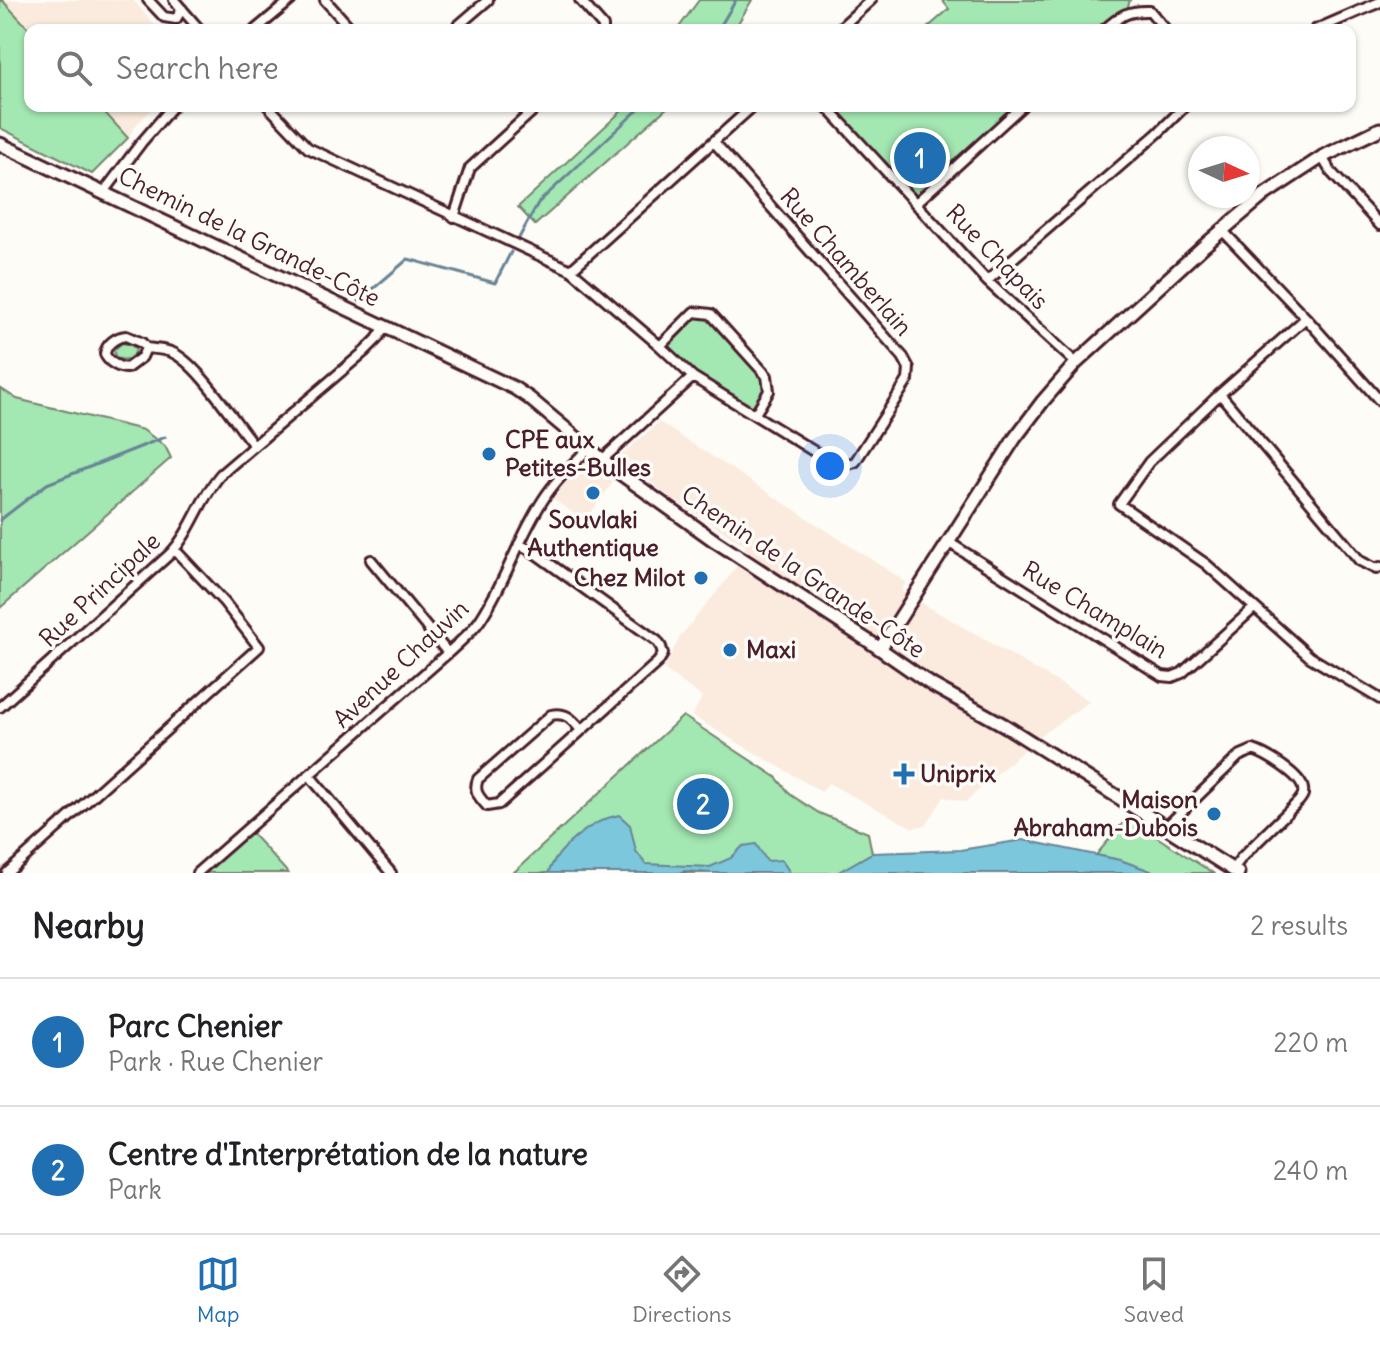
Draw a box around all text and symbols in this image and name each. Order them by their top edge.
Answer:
search box [24,24,1356,112]
icon: search [52,46,96,90]
text: Search here [116,49,279,87]
pin: 1 [894,128,946,188]
north arrow [1188,136,1260,208]
street label: Chemin de la Grande-Côte [114,160,385,313]
street label: Rue Chamberlain [774,181,919,342]
street label: Rue Chapais [940,197,1055,315]
place label: CPE aux Petites-Bulles [505,424,651,482]
marker: CPE aux Petites-Bulles [480,445,498,463]
your location [810,446,850,486]
street label: Chemin de la Grande-Côte [676,478,931,664]
marker: Souvlaki Authentique [584,484,602,502]
place label: Souvlaki Authentique [527,504,659,562]
street label: Rue Principale [33,526,166,653]
street label: Rue Champlain [1017,554,1174,664]
place label: Chez Milot [574,562,686,592]
marker: Chez Milot [692,569,710,587]
street label: Avenue Chauvin [326,593,474,734]
place label: Maxi [746,634,796,664]
marker: Maxi [721,641,739,659]
place label: Uniprix [920,758,996,788]
marker: Uniprix [895,765,913,783]
pin: 2 [677,774,729,834]
place label: Maison Abraham-Dubois [1013,784,1198,842]
marker: Maison Abraham-Dubois [1205,805,1223,823]
text: Nearby [32,904,145,947]
text: 2 results [1250,909,1348,942]
text: Parc Chenier [108,1007,283,1045]
text: 1 [53,1026,63,1059]
text: 220 m [1273,1026,1348,1059]
text: Park · Rue Chenier [108,1045,323,1078]
text: Centre d'Interprétation de la nature [108,1135,588,1173]
text: 2 [51,1154,65,1187]
text: 240 m [1273,1154,1348,1187]
text: Park [108,1173,162,1206]
tab: Map [196,1252,240,1328]
tab: Directions [632,1252,732,1328]
tab: Saved [1124,1252,1184,1328]

